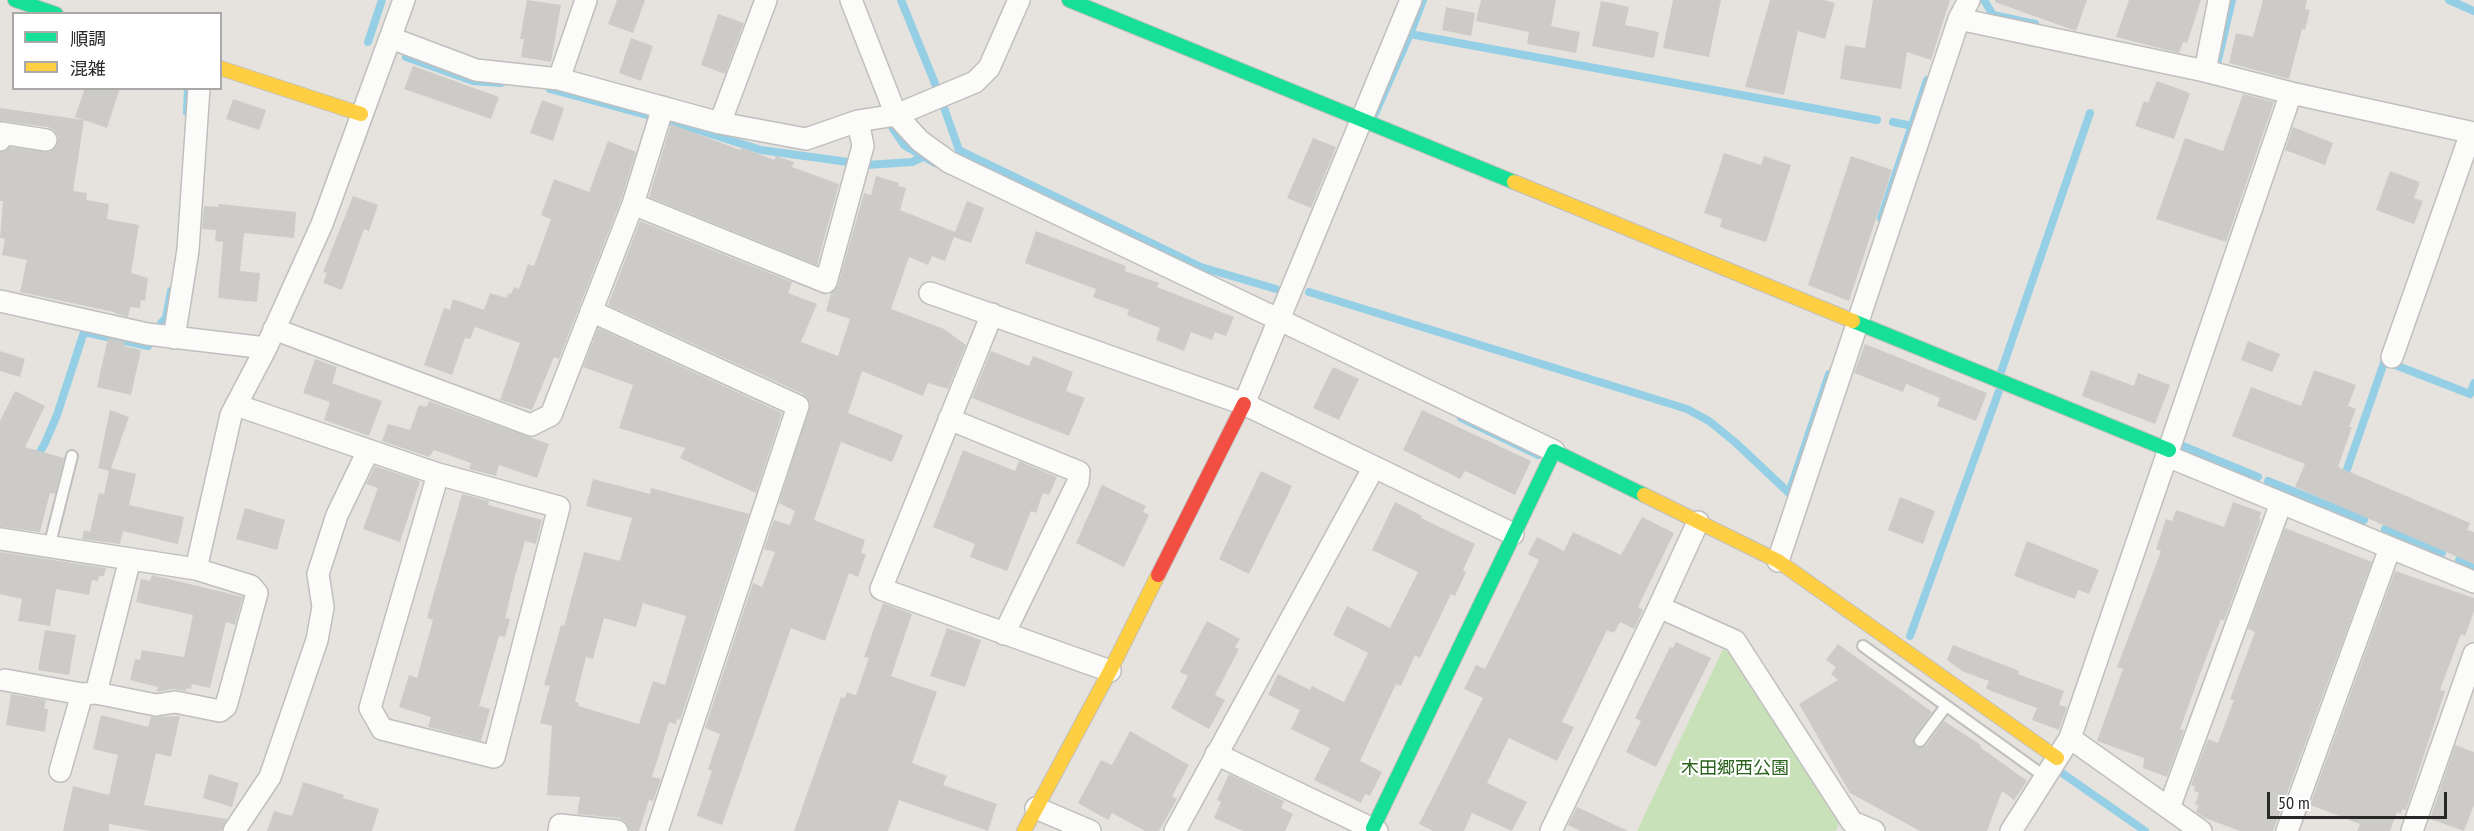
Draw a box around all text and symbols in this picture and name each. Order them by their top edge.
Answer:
legend [12,12,222,90]
text: 順調 [70,27,106,50]
text: 混雑 [70,57,106,80]
park label: 木田郷西公園 [1681,758,1789,780]
scale bar [2270,780,2450,818]
text: 50 m [2278,791,2310,814]

